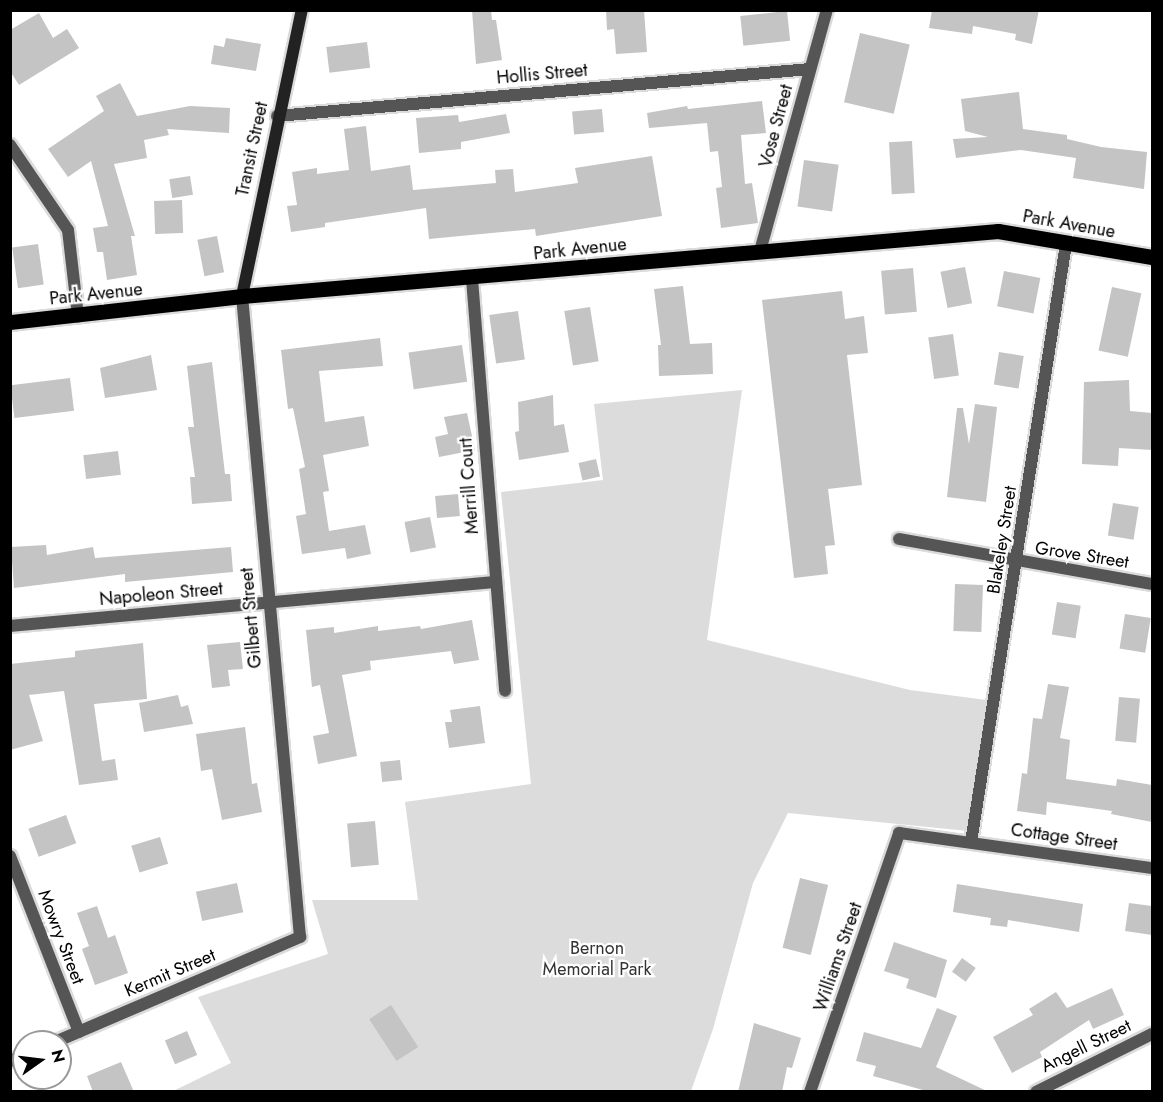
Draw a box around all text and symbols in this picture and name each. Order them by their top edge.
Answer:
street label: Hollis Street [496,59,588,89]
street label: Vose Street [755,82,797,170]
street label: Transit Street [231,100,273,198]
street label: Park Avenue [1021,205,1117,243]
street label: Park Avenue [532,233,628,265]
street label: Park Avenue [48,278,144,310]
street label: Merrill Court [455,437,483,535]
street label: Blakeley Street [983,484,1021,596]
street label: Grove Street [1034,537,1130,573]
street label: Gilbert Street [236,567,266,669]
street label: Napoleon Street [98,578,224,610]
street label: Cottage Street [1009,819,1119,855]
street label: Mowry Street [33,887,89,987]
street label: Williams Street [809,900,867,1014]
park label: Bernon Memorial Park [543,938,651,980]
street label: Kermit Street [121,944,219,1002]
street label: Angell Street [1037,1015,1135,1077]
north arrow [12,1030,72,1090]
text: N [45,1047,71,1065]

